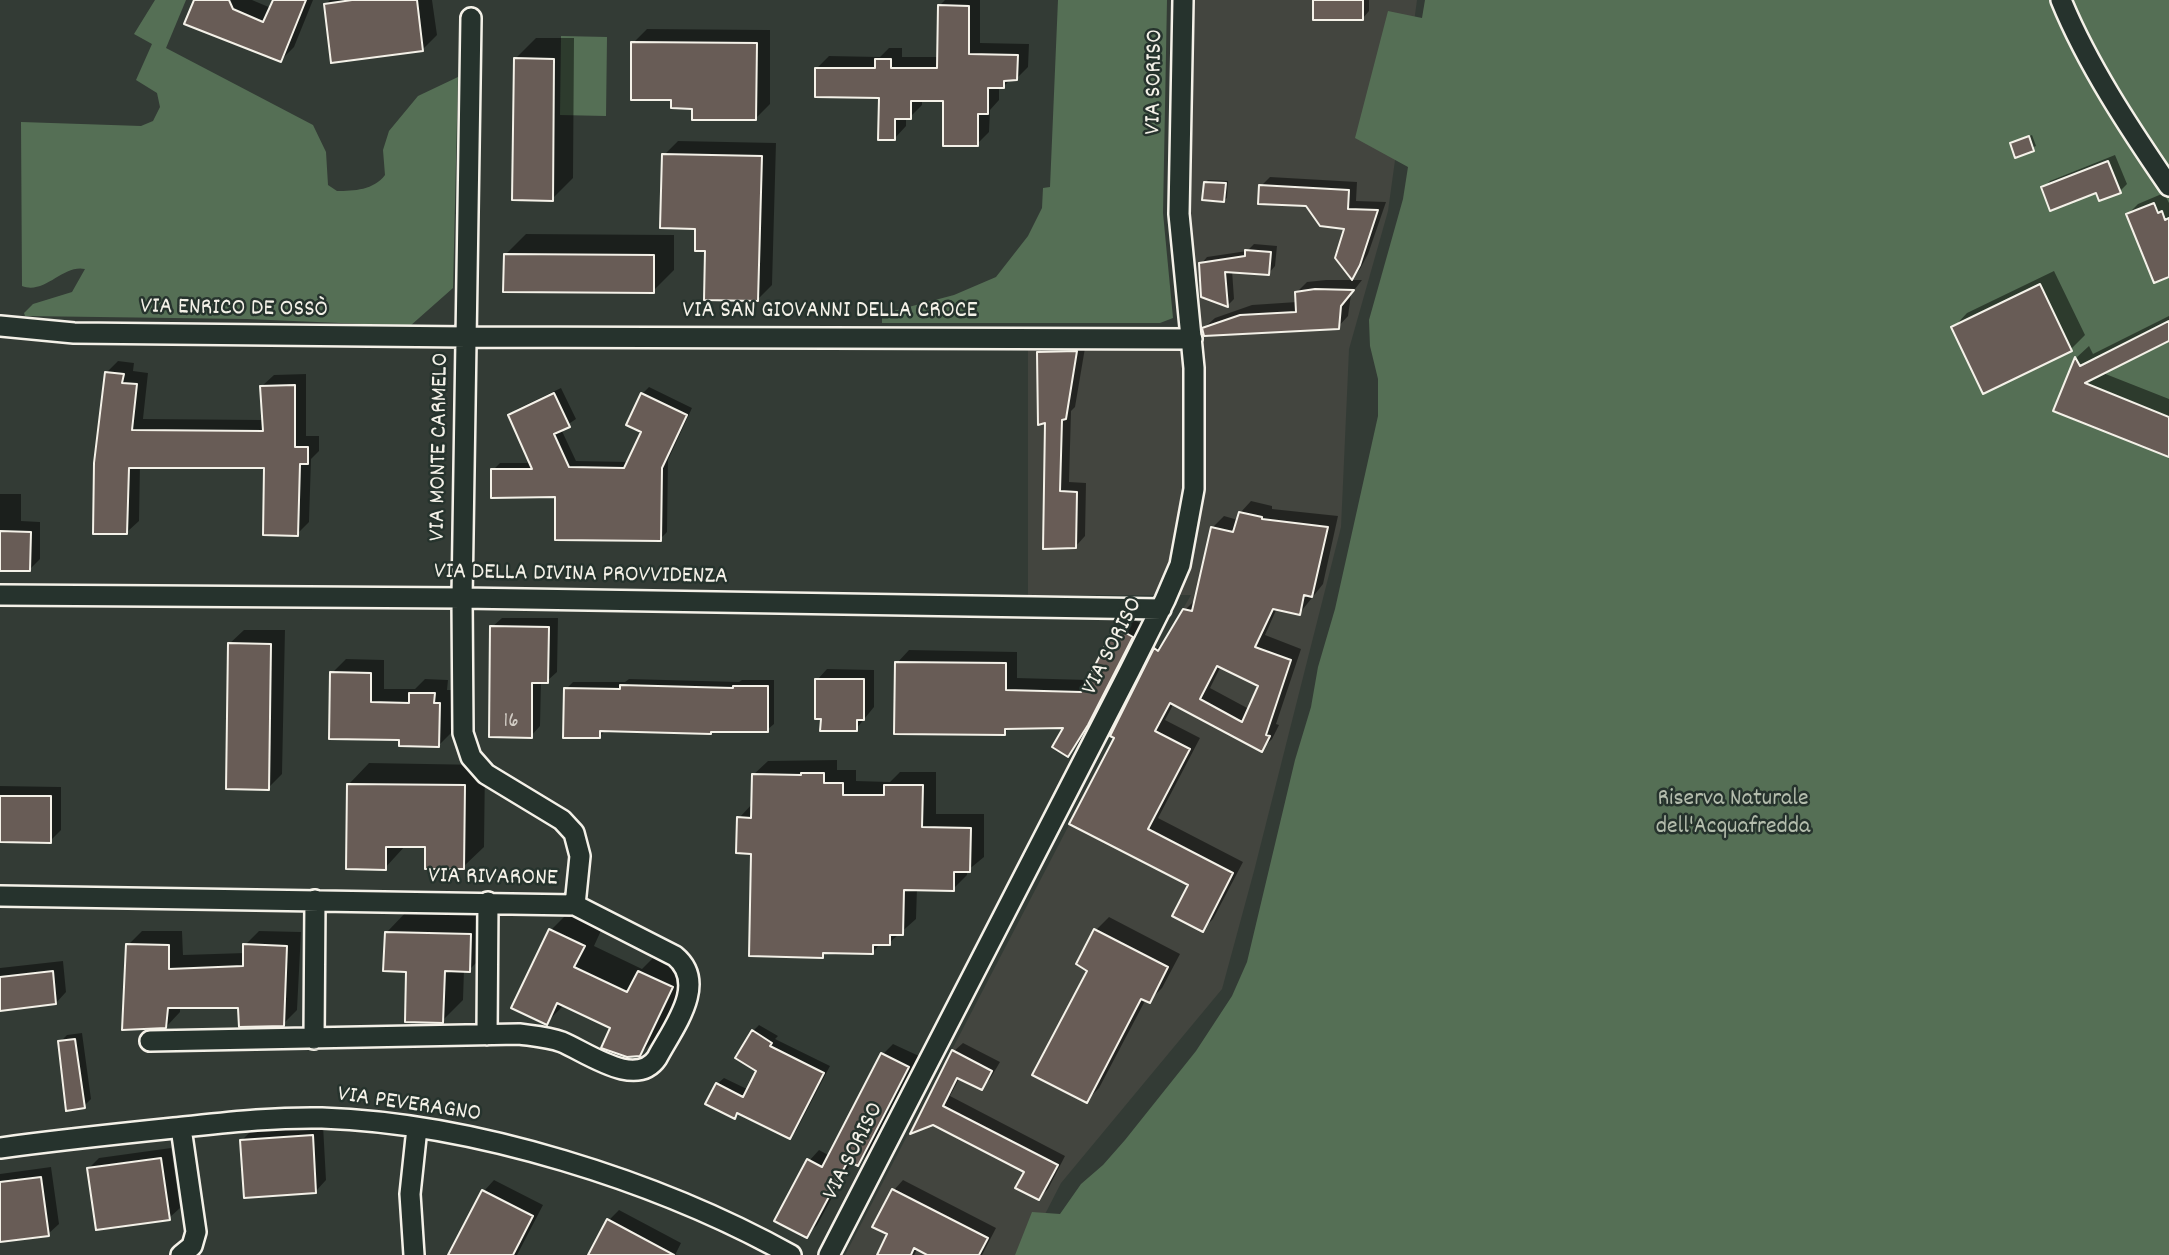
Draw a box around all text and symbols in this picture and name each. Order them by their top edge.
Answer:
street label: VIA SORISO [1141,29,1171,135]
street label: VIA ENRICO DE OSSÒ [140,294,328,326]
street label: VIA SAN GIOVANNI DELLA CROCE [683,299,977,327]
street label: VIA MONTE CARMELO [425,353,457,541]
street label: VIA DELLA DIVINA PROVVIDENZA [434,559,728,593]
street label: VIA SORISO [1077,593,1151,701]
house number: 16 [504,710,518,736]
park label: Riserva Naturale dell'Acquafredda [1656,787,1810,843]
street label: VIA RIVARONE [428,863,558,895]
street label: VIA PEVERAGNO [336,1082,482,1130]
street label: VIA SORISO [818,1098,892,1206]

